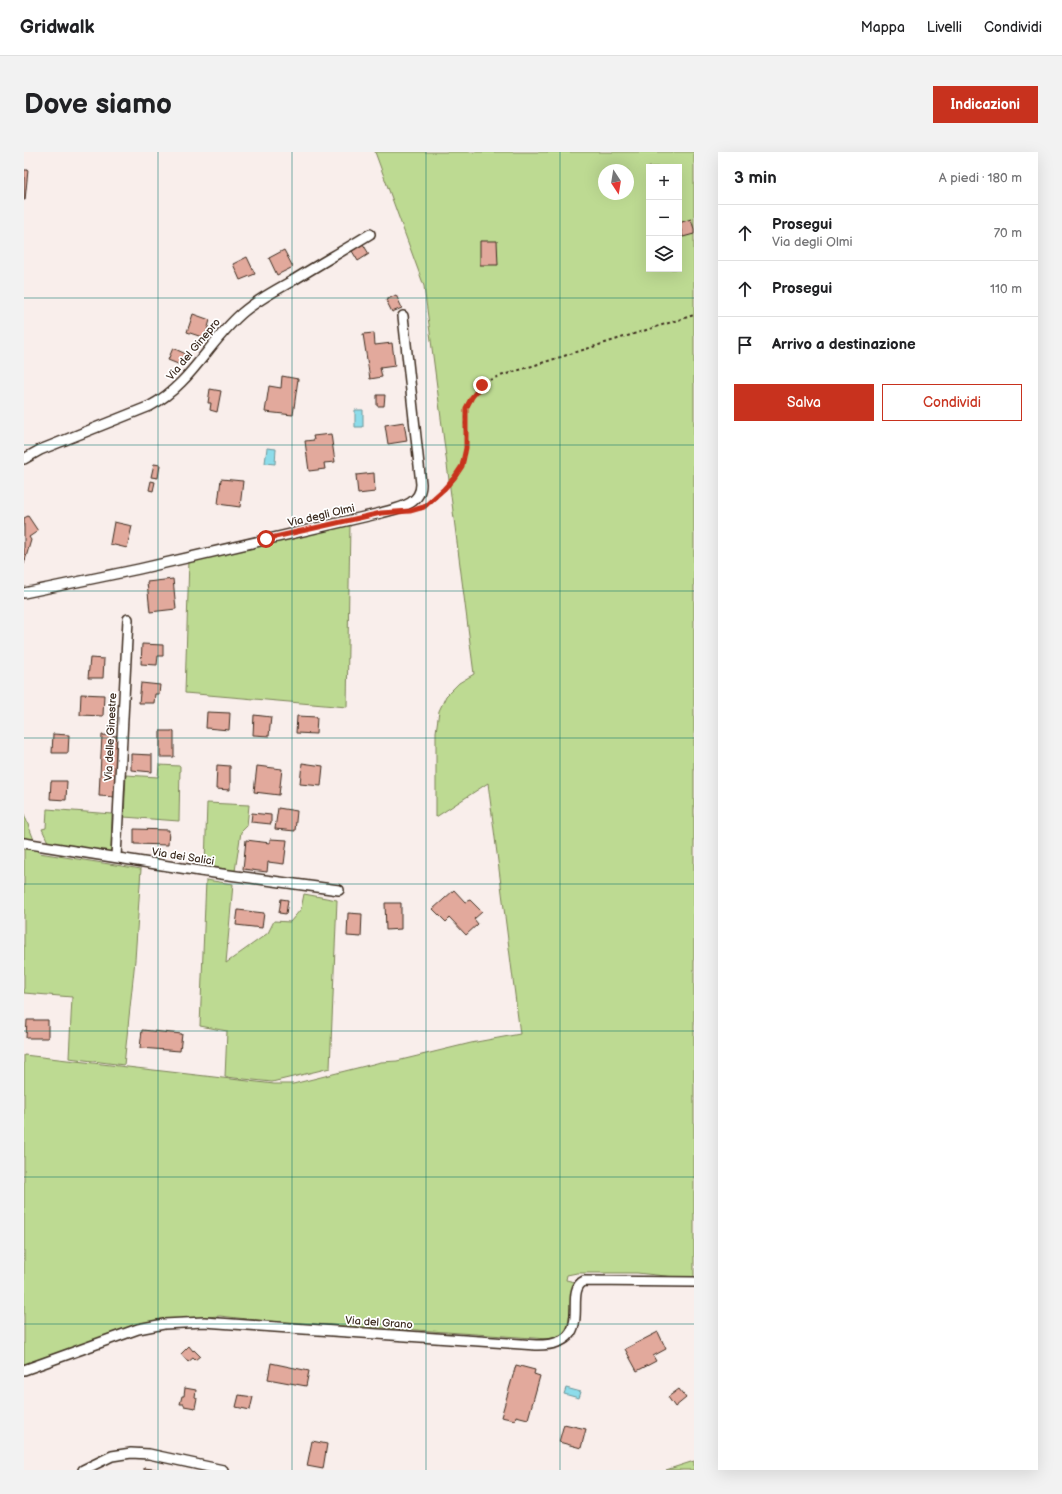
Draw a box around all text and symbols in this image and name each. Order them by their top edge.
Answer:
text: Gridwalk [20,16,95,39]
text: Mappa [861,19,905,36]
text: Livelli [927,19,962,36]
text: Condividi [984,19,1042,36]
button: Indicazioni [933,86,1038,123]
text: Dove siamo [24,88,172,121]
north arrow [598,164,634,200]
map controls [646,164,682,272]
button: + [646,164,682,200]
text: 3 min [734,168,777,188]
text: A piedi · 180 m [939,170,1022,186]
button: − [646,200,682,236]
text: Prosegui [772,215,832,234]
icon: ahead [734,222,756,244]
text: 70 m [994,225,1022,241]
text: Via degli Olmi [772,234,853,250]
button: layers [646,236,682,272]
icon: ahead [734,278,756,300]
text: Prosegui [772,279,832,298]
text: 110 m [990,281,1022,297]
street label: Via del Ginepro [164,316,223,383]
icon: arrive [734,334,756,356]
text: Arrivo a destinazione [772,335,916,354]
route end [473,376,491,394]
button: Salva [734,384,874,421]
button: Condividi [882,384,1022,421]
street label: Via degli Olmi [286,501,356,529]
route start [257,530,275,548]
street label: Via delle Ginestre [102,692,119,781]
street label: Via dei Salici [151,845,215,868]
street label: Via del Grano [345,1314,413,1331]

